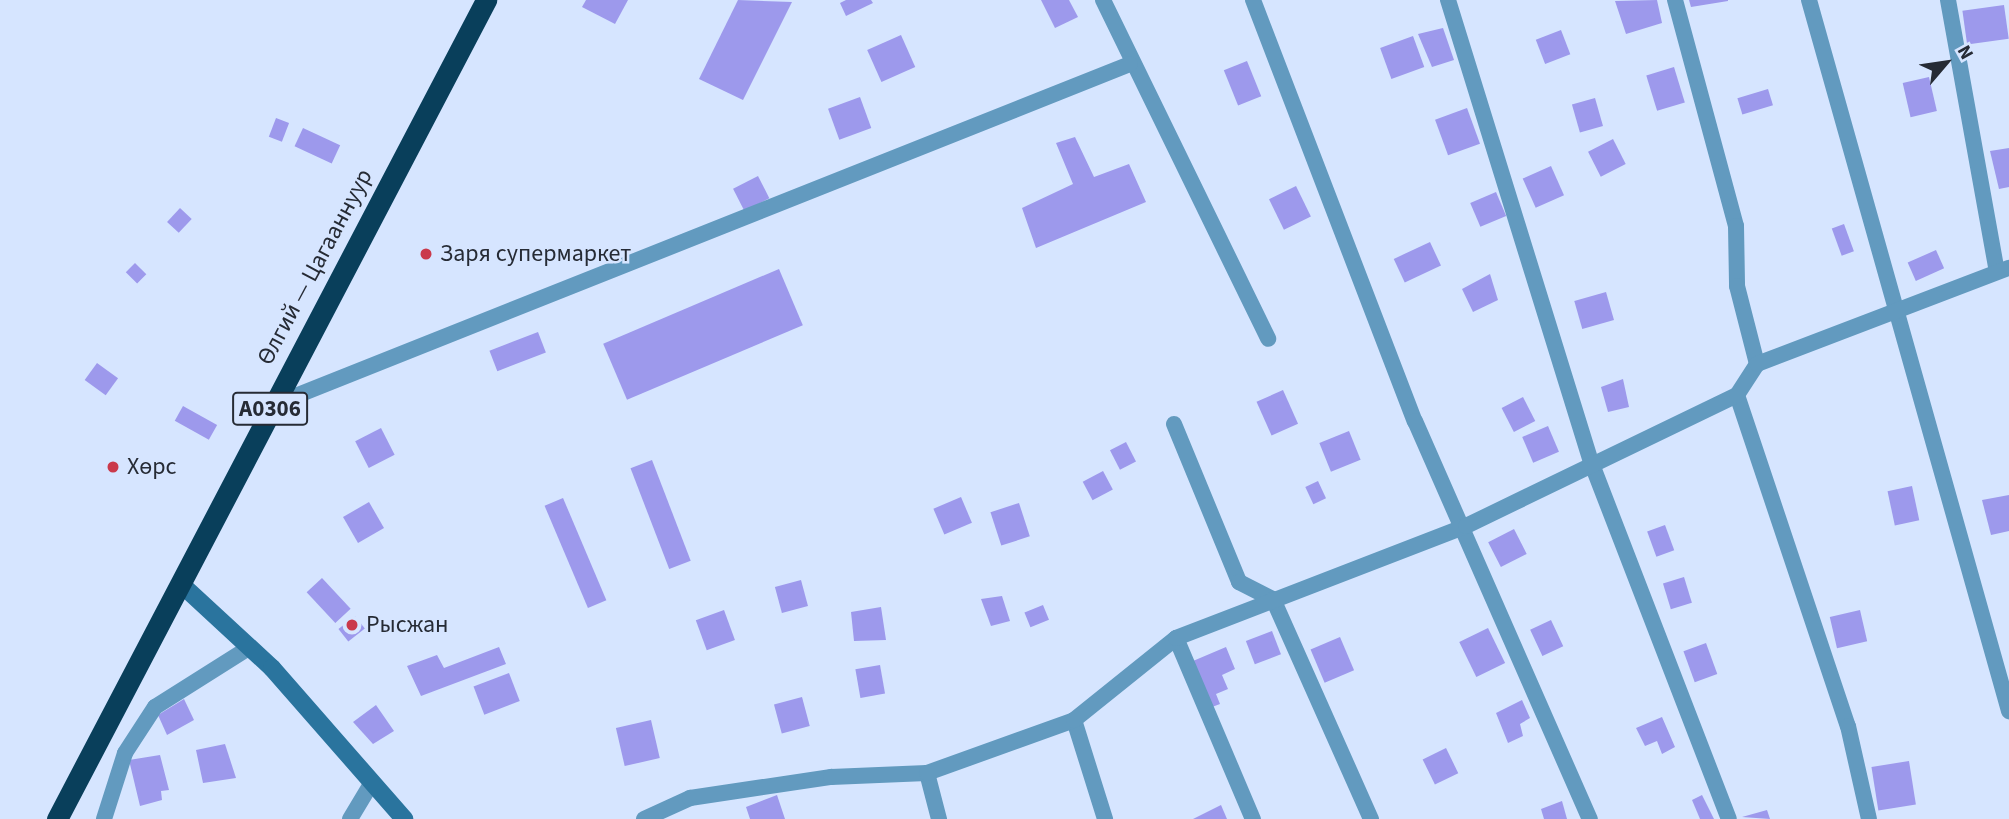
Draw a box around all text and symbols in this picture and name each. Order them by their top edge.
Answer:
north arrow [1911,28,1981,98]
text: N [1950,40,1980,65]
street label: Өлгий — Цагааннуур [251,164,379,370]
place label: Заря супермаркет [440,240,631,268]
marker: Заря супермаркет [418,246,434,262]
road number: A0306 [232,390,308,428]
place label: Хөрс [127,453,176,481]
marker: Хөрс [105,459,121,475]
place label: Рысжан [366,611,449,639]
marker: Рысжан [344,617,360,633]

